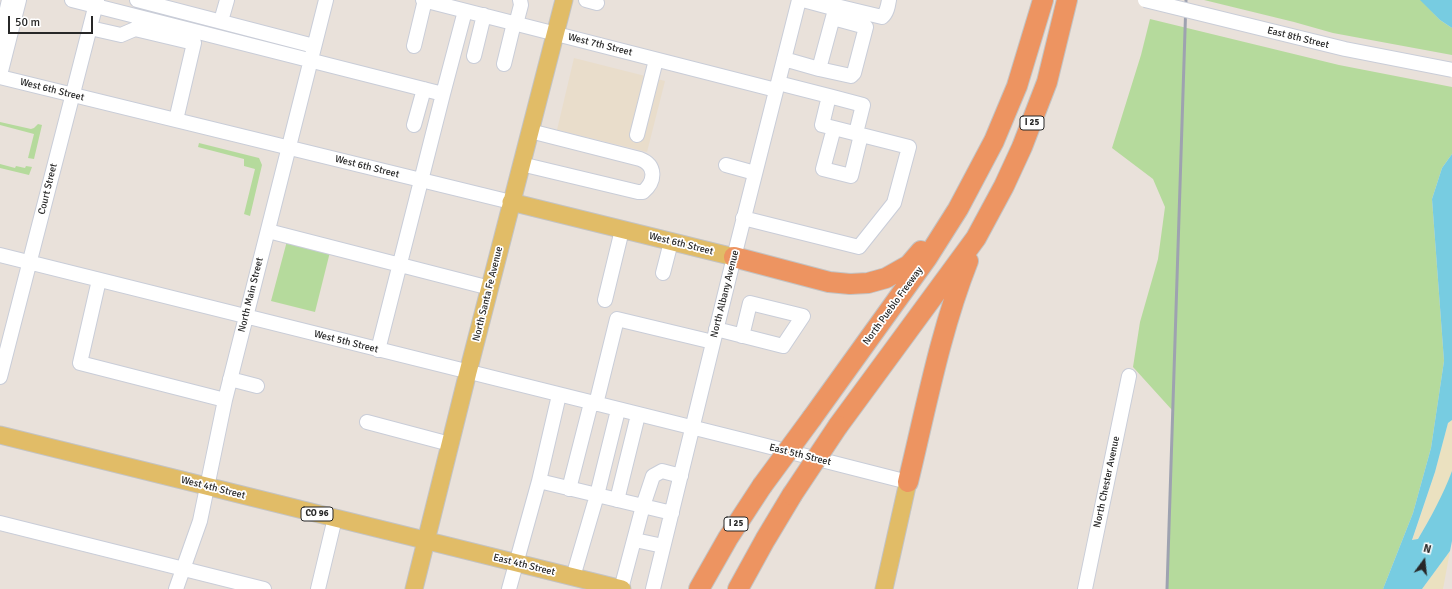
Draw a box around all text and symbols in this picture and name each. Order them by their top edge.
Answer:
scale bar [10,8,95,34]
text: 50 m [15,15,40,30]
street label: East 8th Street [1266,25,1330,51]
street label: West 7th Street [567,31,633,59]
street label: West 6th Street [19,76,85,104]
road number: I 25 [1020,116,1044,130]
street label: West 6th Street [334,153,400,181]
street label: Court Street [36,162,60,216]
street label: West 6th Street [648,230,714,258]
street label: North Santa Fe Avenue [470,245,506,343]
street label: North Albany Avenue [708,249,742,339]
street label: North Main Street [236,256,266,334]
street label: North Pueblo Freeway [861,265,925,347]
street label: West 5th Street [313,328,379,356]
street label: North Chester Avenue [1091,435,1123,529]
street label: East 5th Street [768,442,832,468]
street label: West 4th Street [180,474,246,502]
road number: CO 96 [301,507,333,521]
road number: I 25 [724,517,748,531]
north arrow [1404,541,1444,581]
text: N [1422,542,1433,556]
street label: East 4th Street [492,552,556,578]

